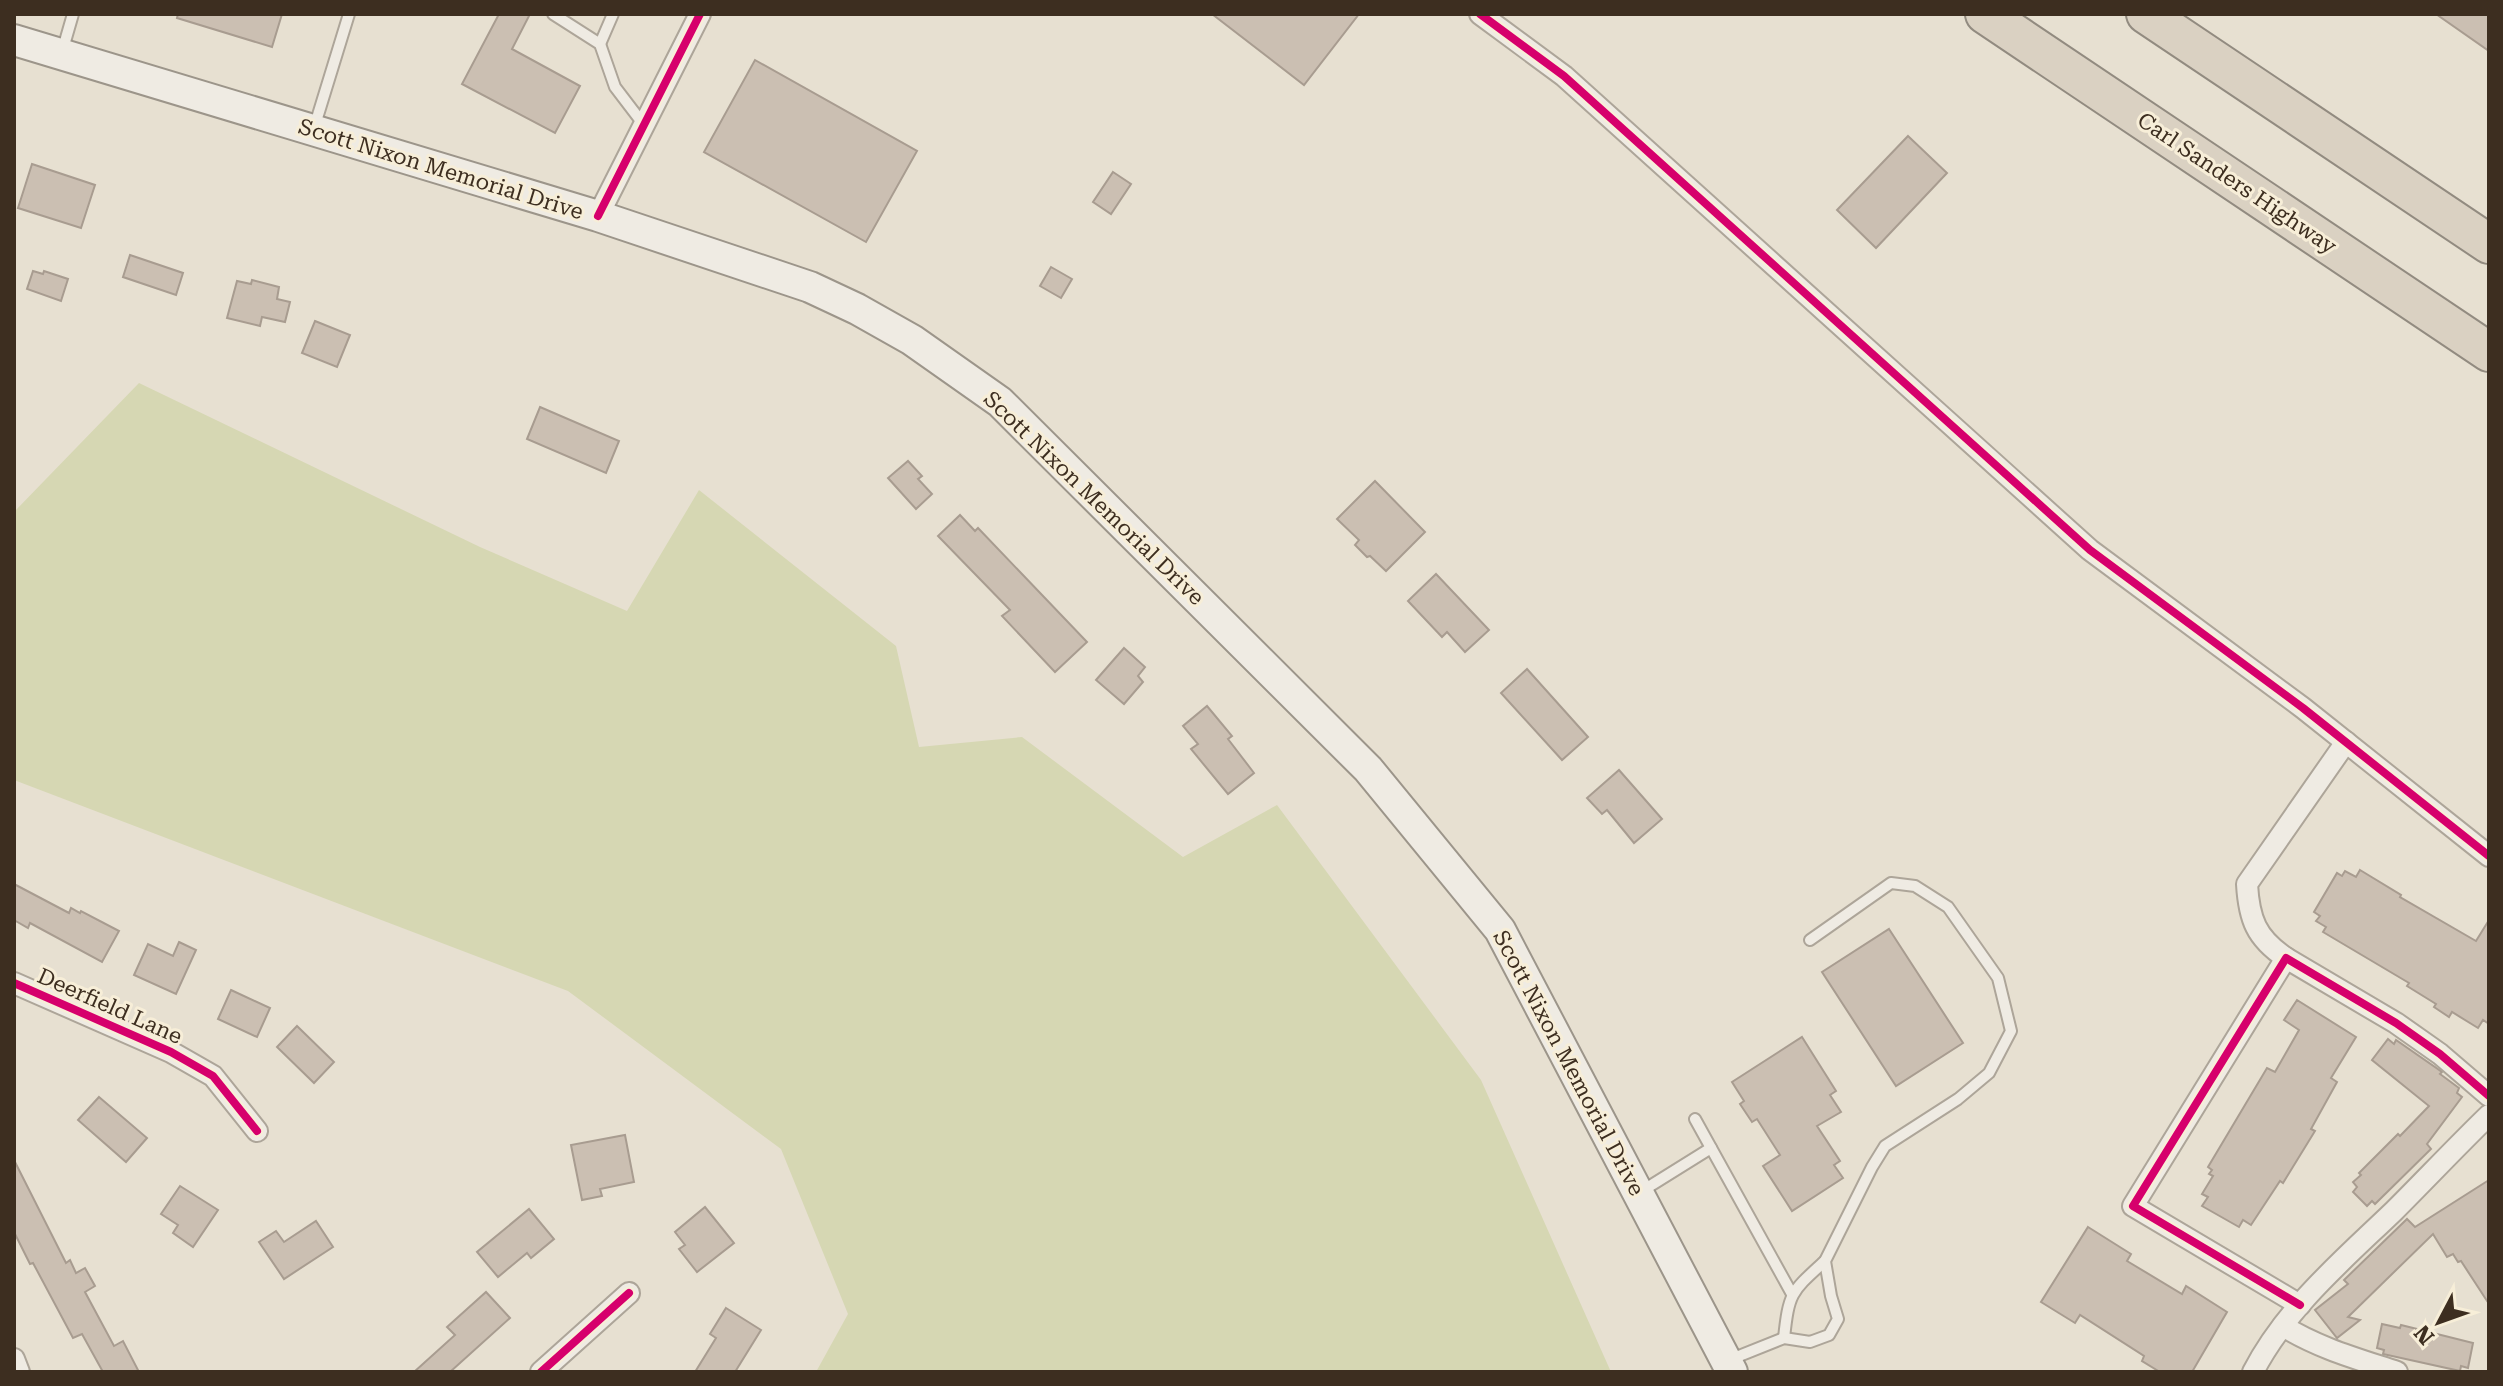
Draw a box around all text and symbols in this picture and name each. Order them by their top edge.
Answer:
street label: Carl Sanders Highway [2133,107,2341,259]
street label: Scott Nixon Memorial Drive [296,114,586,224]
street label: Scott Nixon Memorial Drive [979,386,1209,610]
street label: Scott Nixon Memorial Drive [1488,926,1650,1200]
street label: Deerfield Lane [34,963,186,1049]
north arrow [2399,1282,2479,1362]
text: N [2409,1320,2439,1349]

